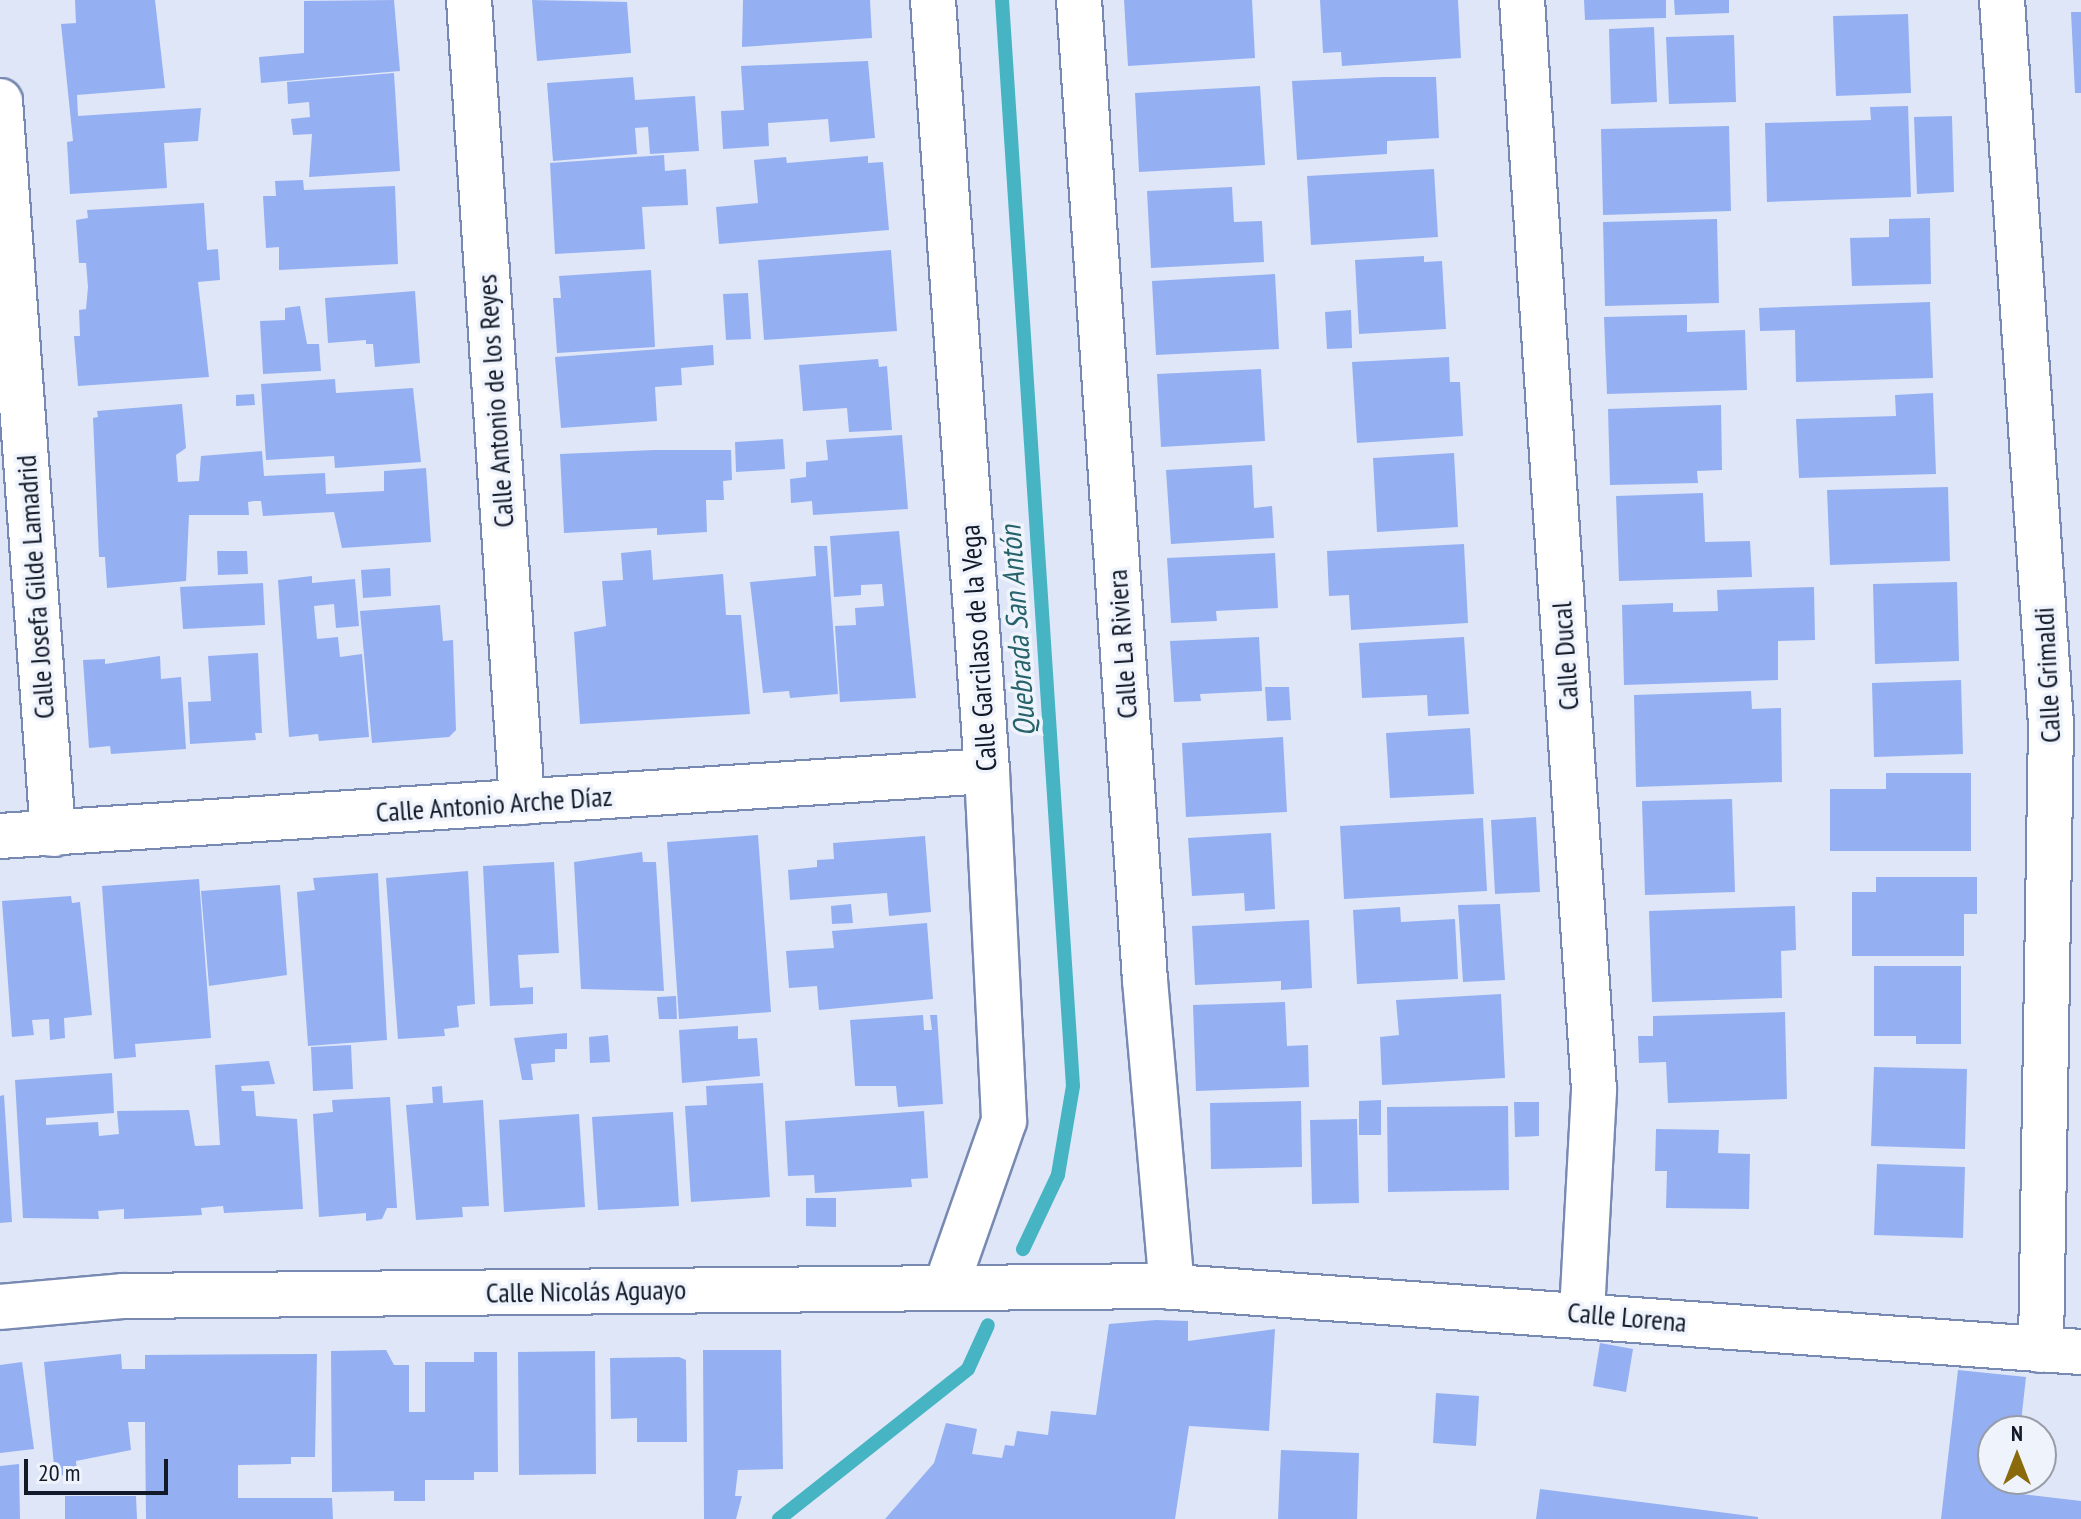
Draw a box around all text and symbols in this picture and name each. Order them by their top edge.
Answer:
street label: Calle Antonio de los Reyes [469,273,521,529]
street label: Calle Josefa Gilde Lamadrid [9,454,61,720]
street label: Calle Garcilaso de la Vega [953,523,1003,773]
water label: Quebrada San Antón [992,524,1042,738]
street label: Calle La Riviera [1100,568,1144,720]
street label: Calle Ducal [1544,601,1586,711]
street label: Calle Grimaldi [2027,606,2067,744]
street label: Calle Antonio Arche Díaz [374,779,614,829]
street label: Calle Nicolás Aguayo [485,1272,687,1310]
street label: Calle Lorena [1566,1295,1688,1339]
north arrow [1977,1415,2057,1495]
text: N [2011,1419,2023,1447]
scale bar [28,1443,172,1493]
text: 20 m [38,1457,80,1488]

